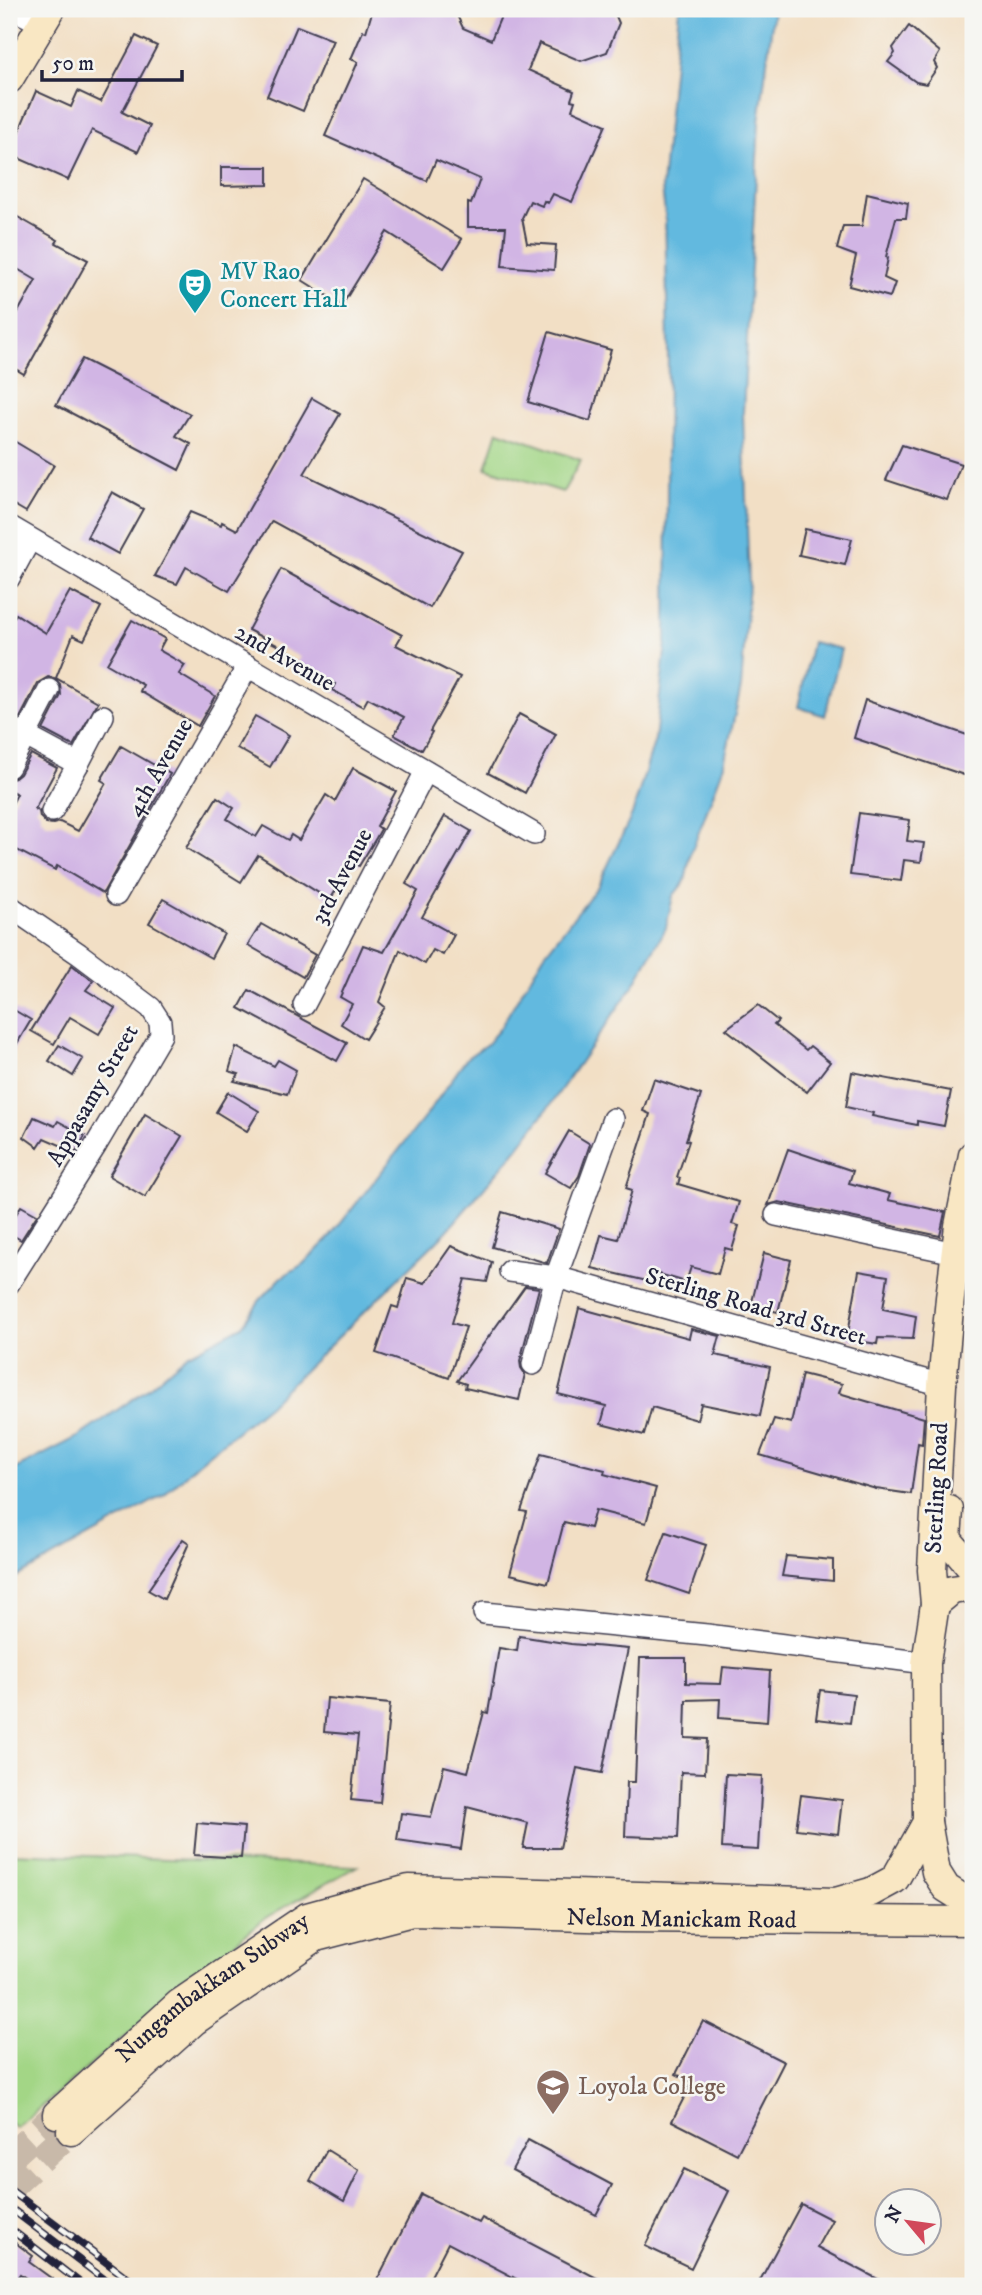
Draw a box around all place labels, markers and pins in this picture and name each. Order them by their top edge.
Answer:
place label: MV Rao Concert Hall [220,257,348,315]
theatre icon: MV Rao Concert Hall [176,266,214,315]
school or university icon: Loyola College [534,2067,572,2116]
place label: Loyola College [578,2072,726,2102]

